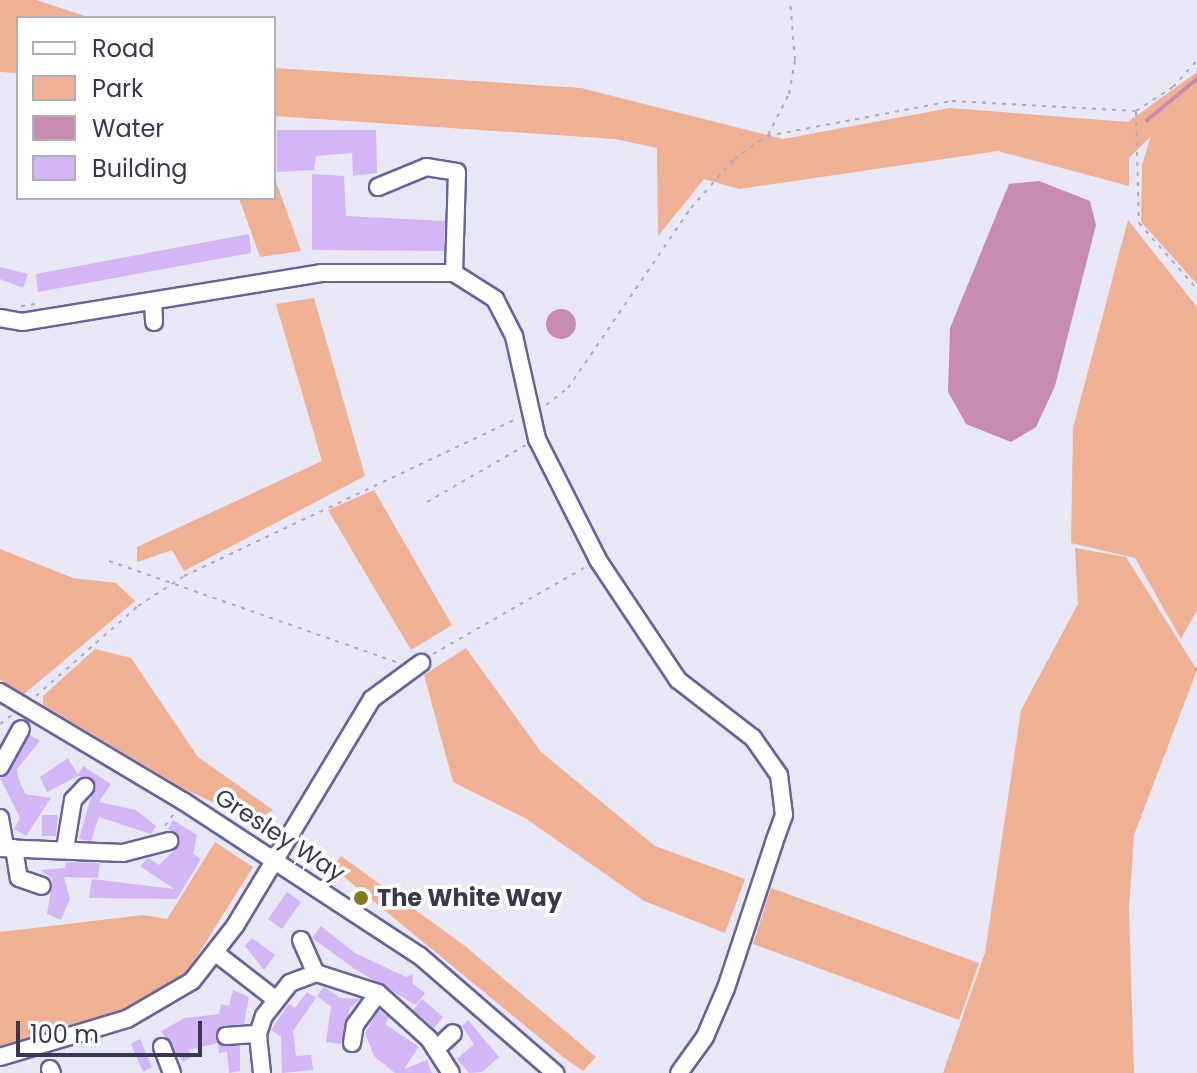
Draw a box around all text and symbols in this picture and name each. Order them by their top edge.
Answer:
legend [16,16,276,200]
text: Road [92,32,154,65]
text: Park [92,72,143,105]
text: Water [92,112,164,145]
text: Building [92,152,188,185]
street label: Gresley Way [210,782,350,888]
place label: The White Way [377,884,562,912]
marker: The White Way [352,889,370,907]
scale bar [20,1005,206,1055]
text: 100 m [30,1018,99,1051]

